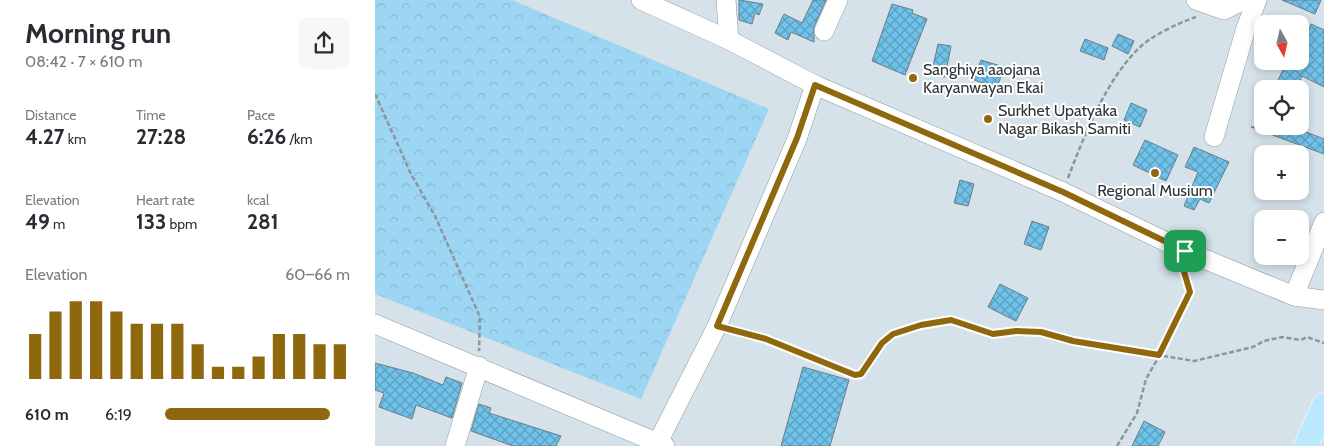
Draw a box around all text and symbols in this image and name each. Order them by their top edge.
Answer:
north arrow [1254,15,1309,70]
map controls [1254,15,1309,265]
text: Morning run [25,16,171,50]
button: share [298,17,350,69]
text: 08:42 · 7 × 610 m [25,52,143,71]
place label: Sanghiya aaojana Karyanwayan Ekai [923,60,1043,97]
marker: Sanghiya aaojana Karyanwayan Ekai [907,72,919,84]
button: locate [1254,80,1309,135]
place label: Surkhet Upatyaka Nagar Bikash Samiti [998,101,1131,138]
text: Distance [25,106,77,124]
text: Time [136,106,166,124]
text: Pace [247,106,275,124]
marker: Surkhet Upatyaka Nagar Bikash Samiti [982,113,994,125]
text: 4.27 [25,124,65,149]
text: 27:28 [136,124,186,149]
text: 6:26 [247,124,286,149]
text: km [65,130,86,148]
text: /km [286,130,313,148]
button: + [1254,145,1309,200]
marker: Regional Musium [1149,167,1161,179]
place label: Regional Musium [1097,181,1213,200]
text: Elevation [25,191,80,209]
text: Heart rate [136,191,195,209]
text: kcal [247,191,269,209]
text: 49 [25,209,50,234]
text: 133 [136,209,166,234]
text: 281 [247,209,279,234]
button: − [1254,210,1309,265]
text: m [50,215,65,233]
text: bpm [166,215,197,233]
pin [1164,230,1206,272]
icon: arrive [1171,237,1199,265]
text: Elevation [25,265,88,284]
text: 60–66 m [285,265,350,284]
text: 610 m [25,405,69,424]
text: 6:19 [105,405,132,424]

